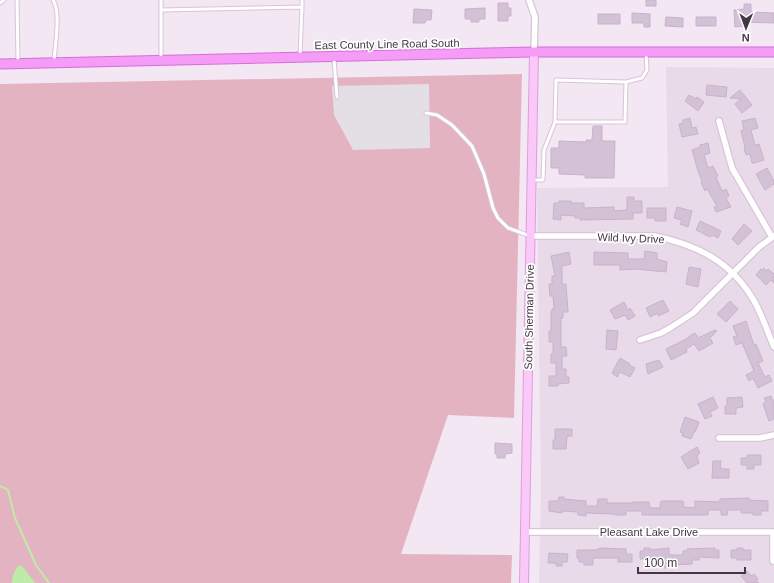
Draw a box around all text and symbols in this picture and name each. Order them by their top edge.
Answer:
north arrow [726,8,766,48]
text: N [742,32,750,44]
street label: East County Line Road South [314,37,460,51]
street label: Wild Ivy Drive [597,231,665,245]
street label: South Sherman Drive [522,264,536,370]
street label: Pleasant Lake Drive [600,526,698,538]
scale bar [638,549,745,575]
text: 100 m [644,556,677,570]

